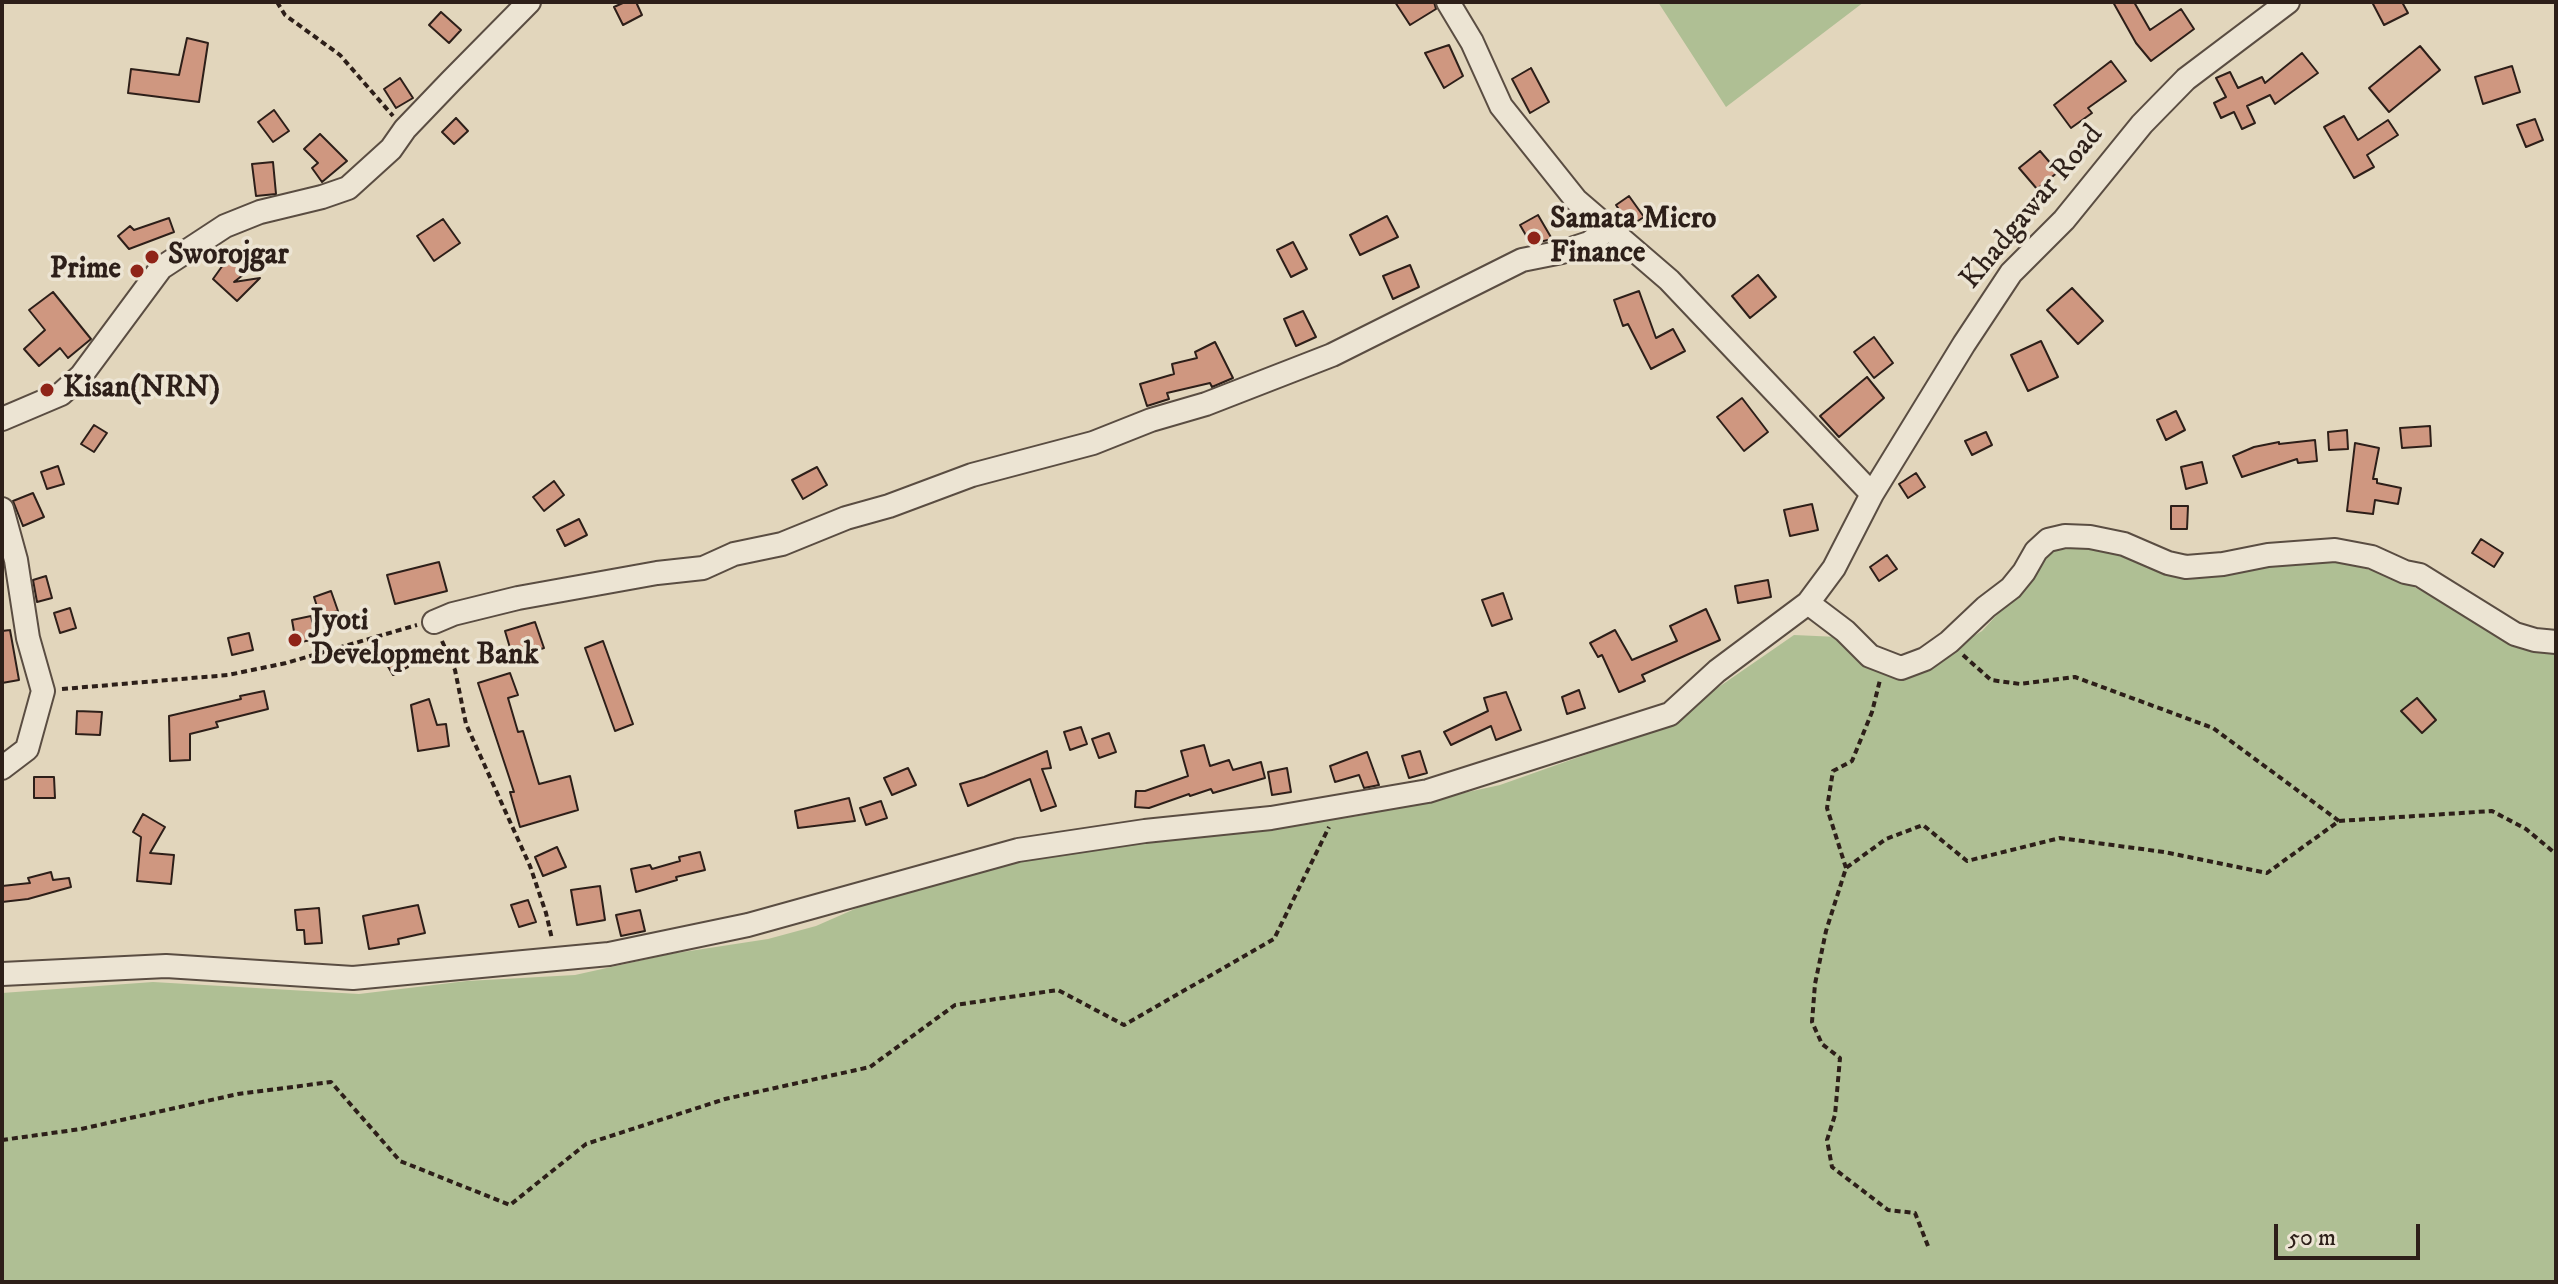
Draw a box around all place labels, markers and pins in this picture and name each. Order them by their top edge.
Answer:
place label: Samata Micro Finance [1550,203,1716,274]
marker: Samata Micro Finance [1525,229,1543,247]
place label: Sworojgar [168,239,289,275]
marker: Sworojgar [143,248,161,266]
place label: Prime [50,253,121,289]
marker: Prime [128,262,146,280]
place label: Kisan(NRN) [63,372,220,408]
marker: Kisan(NRN) [38,381,56,399]
place label: Jyoti Development Bank [311,605,539,676]
marker: Jyoti Development Bank [286,631,304,649]

